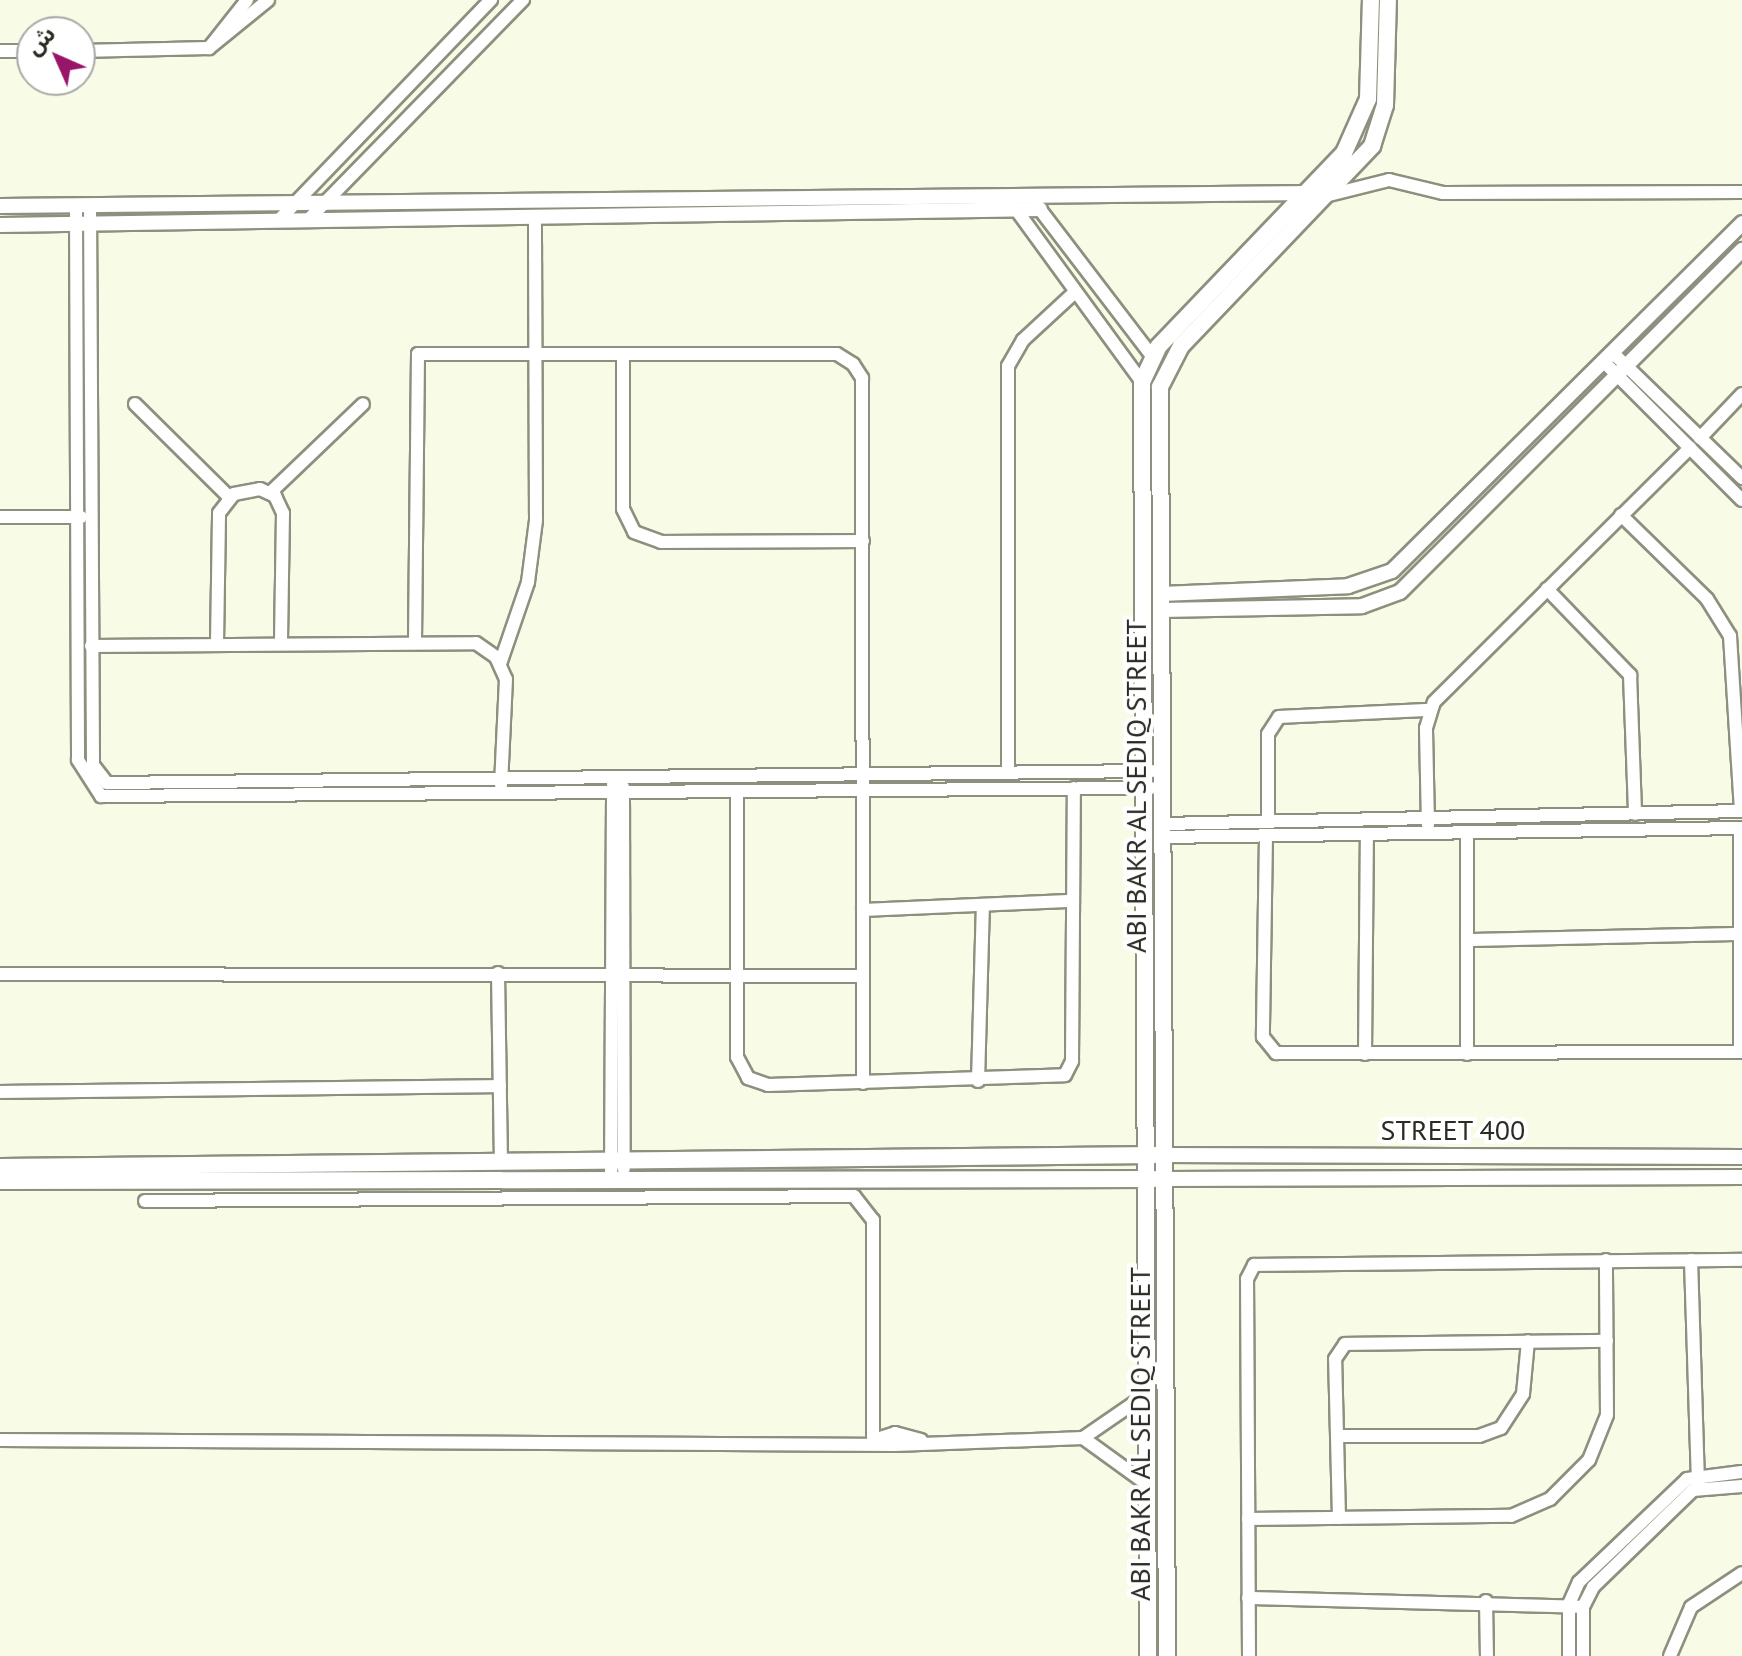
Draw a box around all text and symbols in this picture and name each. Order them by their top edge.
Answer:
north arrow [16,16,96,96]
text: ش [20,20,61,61]
street label: ABI BAKR AL SEDIQ STREET [1119,618,1153,954]
street label: STREET 400 [1380,1113,1526,1147]
street label: ABI BAKR AL SEDIQ STREET [1123,1266,1157,1602]

